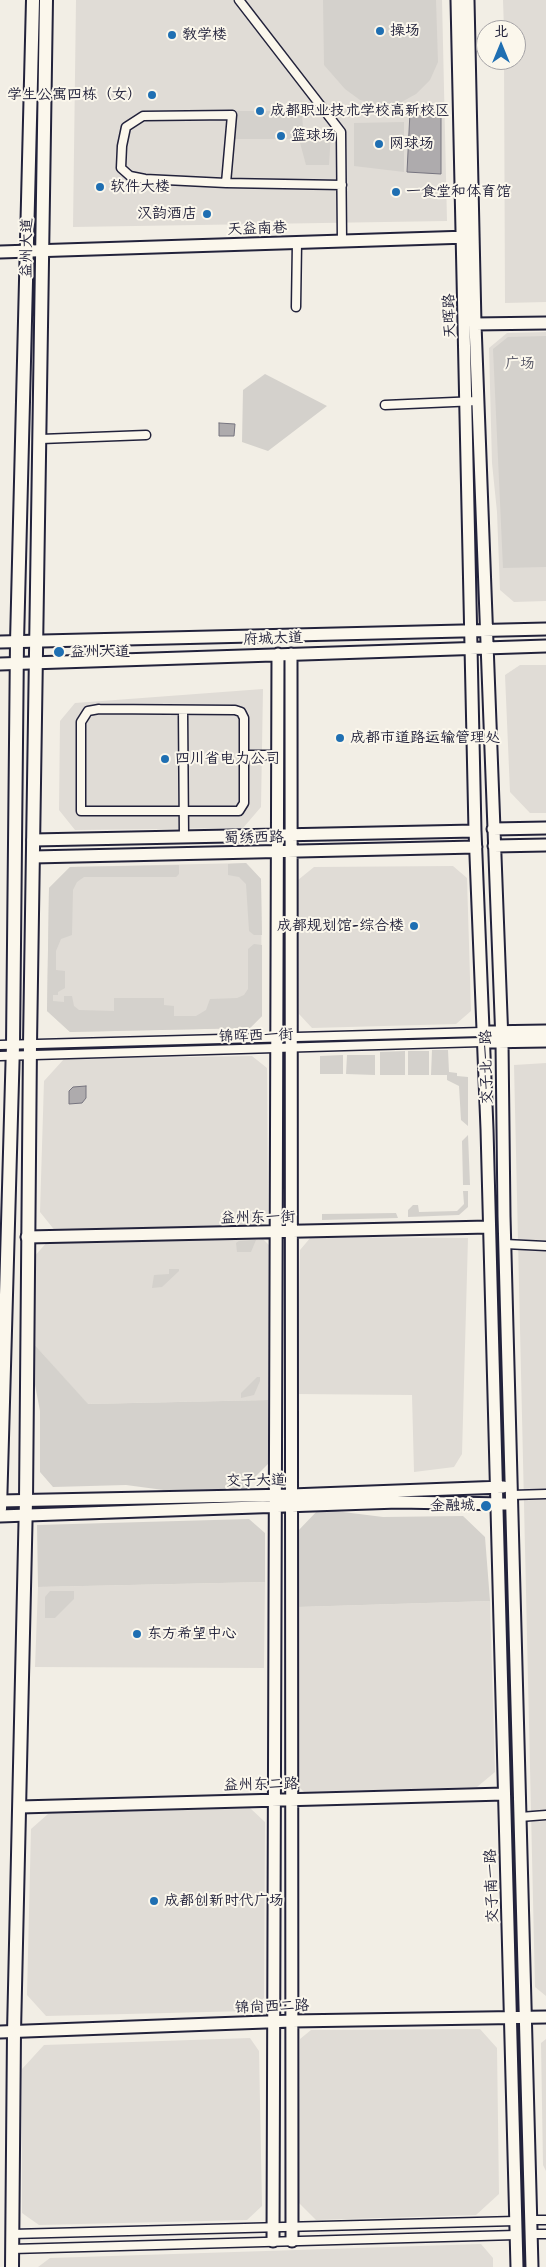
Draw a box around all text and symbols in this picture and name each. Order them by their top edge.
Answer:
north arrow [476,20,526,70]
place label: 操场 [390,22,420,40]
text: 北 [494,22,508,40]
marker: 操场 [374,25,386,37]
place label: 教学楼 [182,26,227,44]
marker: 教学楼 [166,29,178,41]
place label: 学生公寓四栋（女） [7,86,142,104]
marker: 学生公寓四栋（女） [146,89,158,101]
place label: 成都职业技术学校高新校区 [270,102,450,120]
marker: 成都职业技术学校高新校区 [254,105,266,117]
place label: 篮球场 [291,127,336,145]
marker: 篮球场 [275,130,287,142]
place label: 网球场 [389,135,434,153]
marker: 网球场 [373,138,385,150]
place label: 软件大楼 [110,178,170,196]
marker: 软件大楼 [94,181,106,193]
place label: 一食堂和体育馆 [406,183,511,201]
marker: 一食堂和体育馆 [390,186,402,198]
place label: 汉韵酒店 [137,205,197,223]
marker: 汉韵酒店 [201,208,213,220]
street label: 益州大道 [17,218,37,278]
street label: 天益南巷 [227,219,287,239]
street label: 天晖路 [440,293,460,339]
park label: 广场 [505,355,535,373]
street label: 府城大道 [243,629,303,649]
place label: 益州大道 [70,643,130,661]
marker: 益州大道 [52,645,66,659]
place label: 成都市道路运输管理处 [350,729,500,747]
marker: 成都市道路运输管理处 [334,732,346,744]
place label: 四川省电力公司 [175,750,280,768]
marker: 四川省电力公司 [159,753,171,765]
street label: 蜀绣西路 [224,828,284,848]
place label: 成都规划馆-综合楼 [277,917,404,935]
marker: 成都规划馆-综合楼 [408,920,420,932]
street label: 锦晖西一街 [218,1026,294,1046]
street label: 交子北一路 [477,1029,497,1105]
street label: 益州东一街 [220,1208,296,1228]
street label: 交子大道 [226,1471,286,1491]
place label: 金融城 [430,1497,475,1515]
marker: 金融城 [479,1499,493,1513]
place label: 东方希望中心 [147,1625,237,1643]
marker: 东方希望中心 [131,1628,143,1640]
street label: 益州东二路 [223,1775,299,1795]
street label: 交子南一路 [482,1848,502,1924]
place label: 成都创新时代广场 [164,1892,284,1910]
marker: 成都创新时代广场 [148,1895,160,1907]
street label: 锦尚西二路 [234,1997,310,2017]

